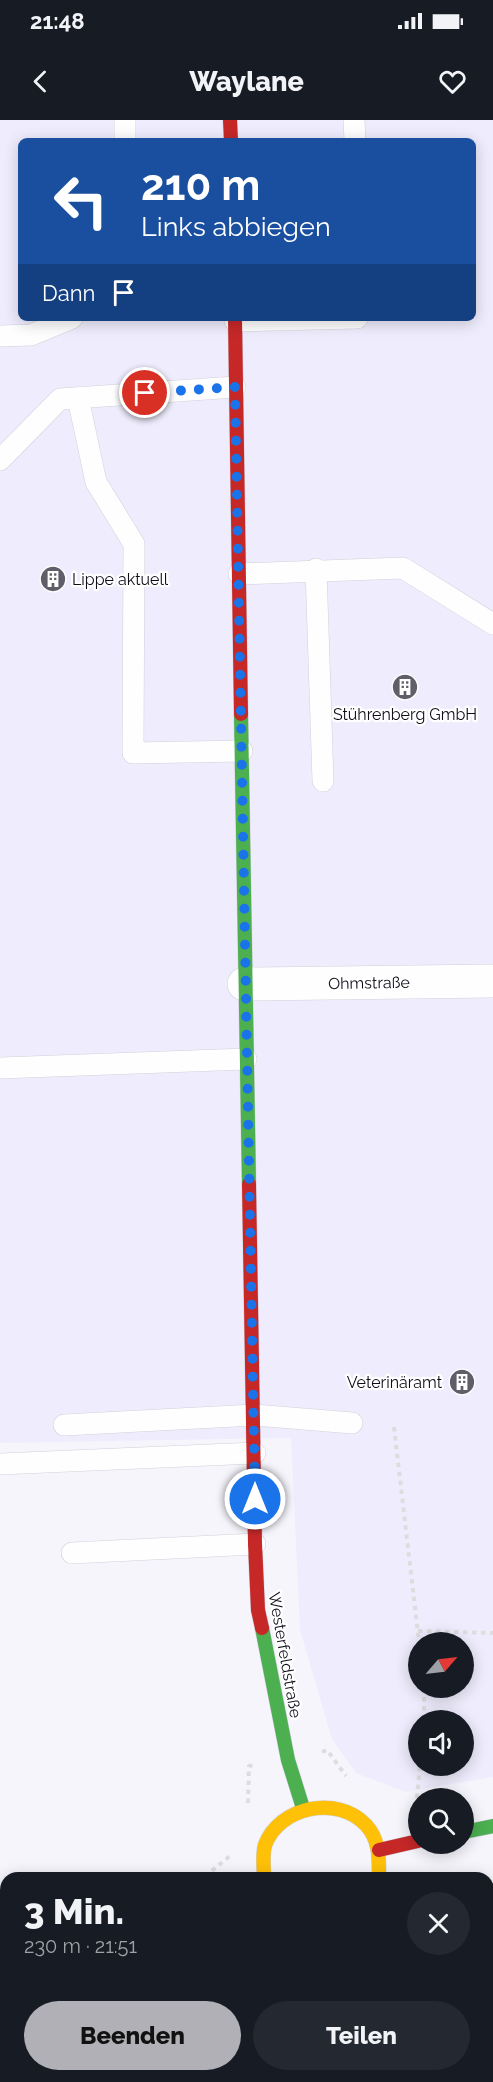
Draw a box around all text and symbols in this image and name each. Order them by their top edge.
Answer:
text: 21:48 [30,8,85,34]
icon: back [24,65,57,98]
icon: heart [436,65,469,98]
text: Waylane [189,66,304,97]
text: 210 m [141,161,260,210]
icon: left [42,162,120,240]
text: Links abbiegen [141,211,331,242]
icon: arrive [107,276,140,309]
text: Dann [42,280,95,306]
pin [119,367,170,418]
icon: arrive [128,376,161,409]
building icon: Lippe aktuell [38,564,68,594]
place label: Lippe aktuell [72,570,169,589]
building icon: Stührenberg GmbH [390,672,420,702]
place label: Stührenberg GmbH [333,705,477,724]
street label: Ohmstraße [328,973,410,993]
building icon: Veterinäramt [447,1367,477,1397]
place label: Veterinäramt [347,1373,443,1392]
position arrow [223,1467,287,1531]
street label: Westerfeldstraße [265,1591,305,1719]
north arrow [408,1632,474,1698]
map controls [408,1632,474,1854]
button: sound [408,1710,474,1776]
button: search [408,1788,474,1854]
text: 3 Min. [24,1890,124,1932]
button: close [407,1892,470,1955]
text: 230 m · 21:51 [24,1934,137,1958]
button: Beenden [24,2001,241,2070]
button: Teilen [253,2001,470,2070]

